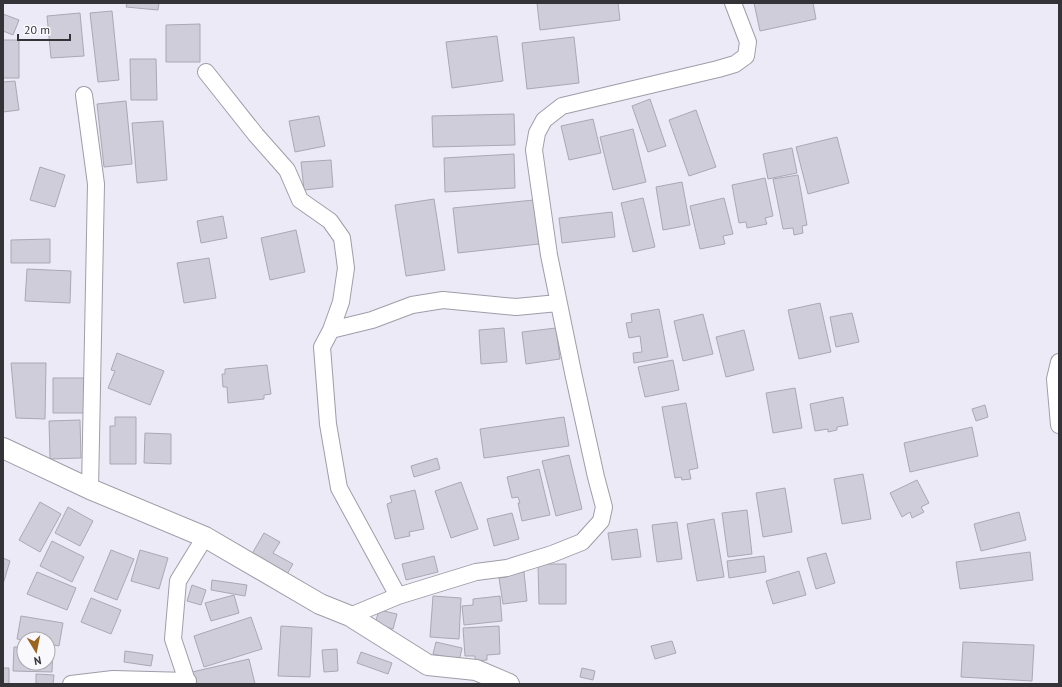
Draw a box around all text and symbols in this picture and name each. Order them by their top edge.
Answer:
scale bar [18,16,70,42]
text: 20 m [24,22,50,37]
north arrow [16,631,56,671]
text: N [33,653,43,668]

